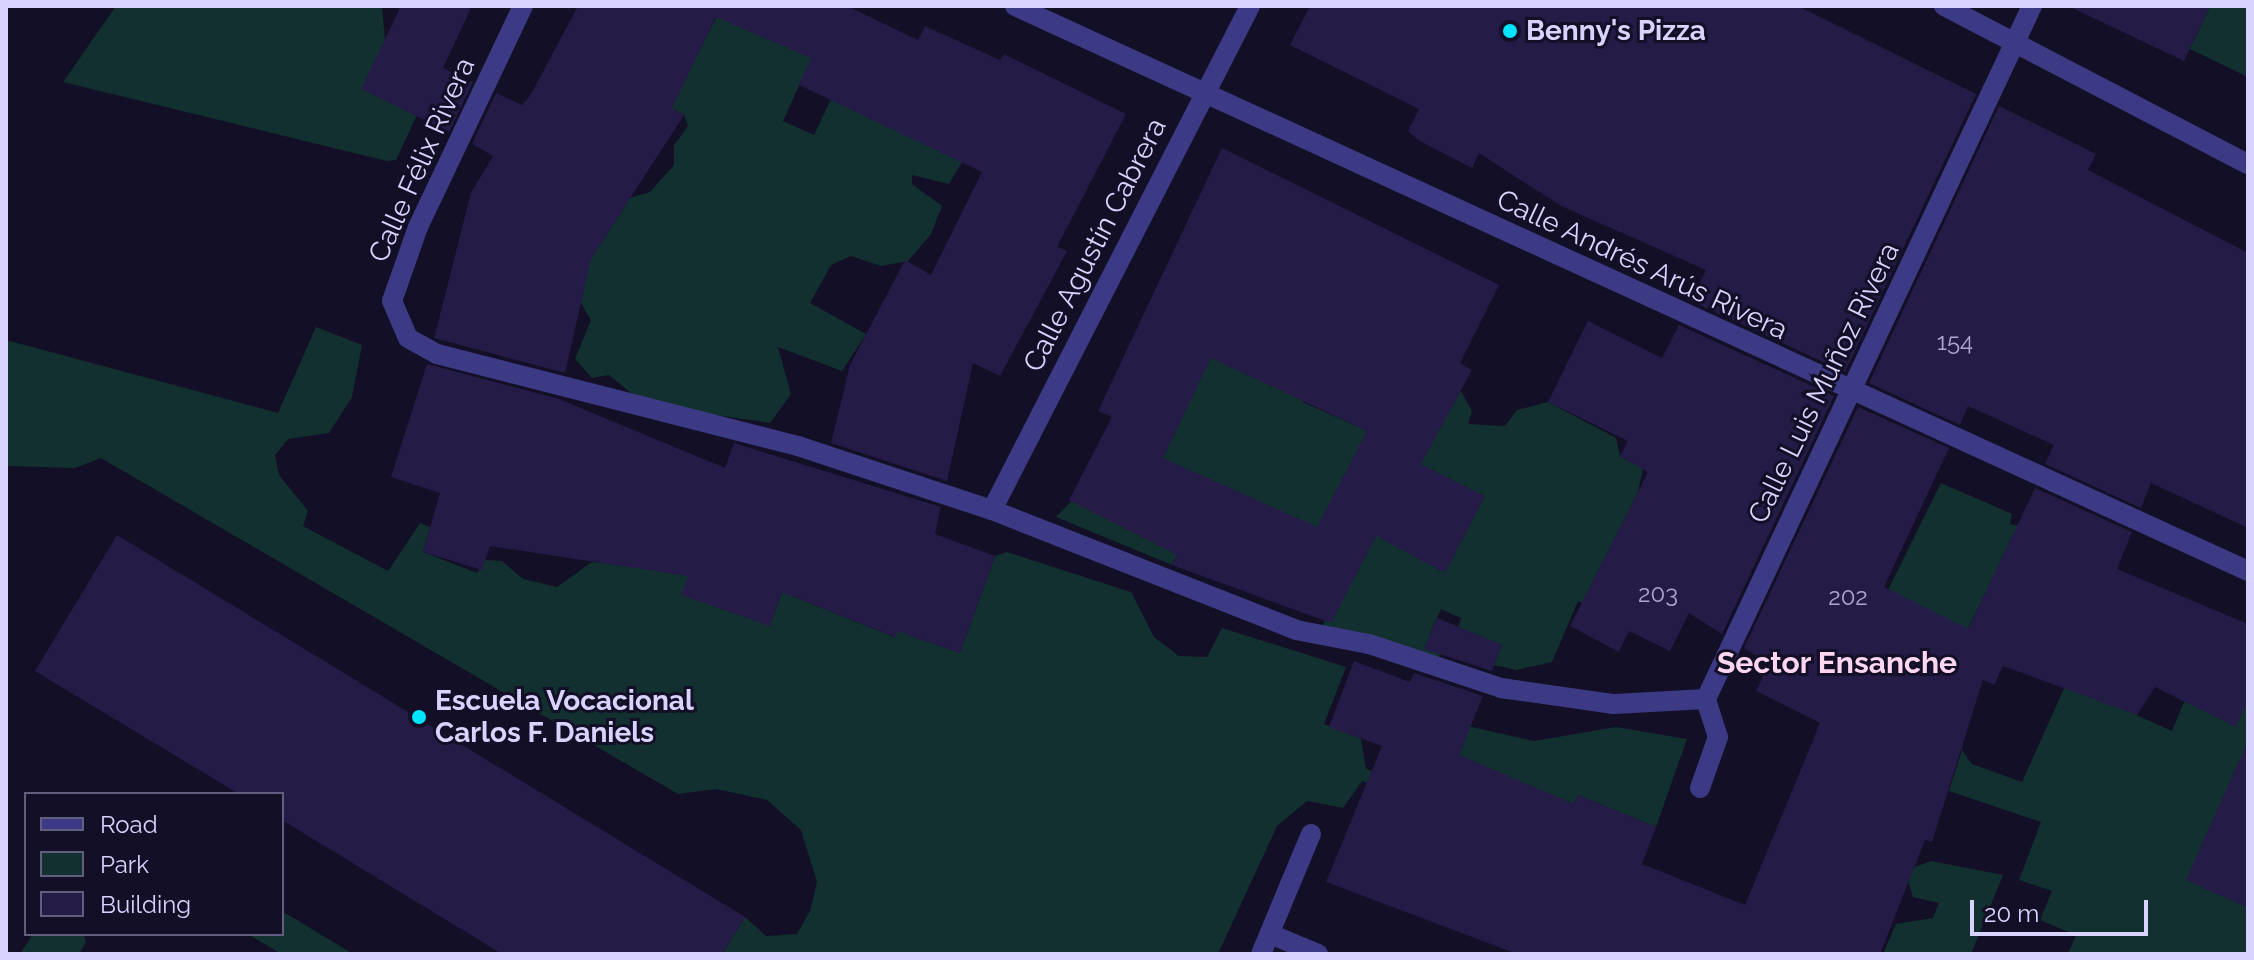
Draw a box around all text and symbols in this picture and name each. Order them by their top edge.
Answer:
place label: Benny's Pizza [1526,14,1706,48]
marker: Benny's Pizza [1501,22,1519,40]
street label: Calle Félix Rivera [362,52,482,268]
street label: Calle Agustín Cabrera [1016,112,1174,378]
street label: Calle Andrés Arús Rivera [1491,182,1793,348]
street label: Calle Luis Muñoz Rivera [1741,237,1907,529]
house number: 154 [1937,328,1973,356]
house number: 203 [1638,580,1678,608]
house number: 202 [1828,583,1868,611]
district label: Sector Ensanche [1717,645,1957,681]
place label: Escuela Vocacional Carlos F. Daniels [435,684,695,750]
marker: Escuela Vocacional Carlos F. Daniels [410,708,428,726]
legend [24,792,284,936]
text: Road [100,810,158,839]
text: Park [100,850,149,879]
scale bar [1974,884,2152,934]
text: Building [100,890,191,919]
text: 20 m [1984,899,2039,928]

